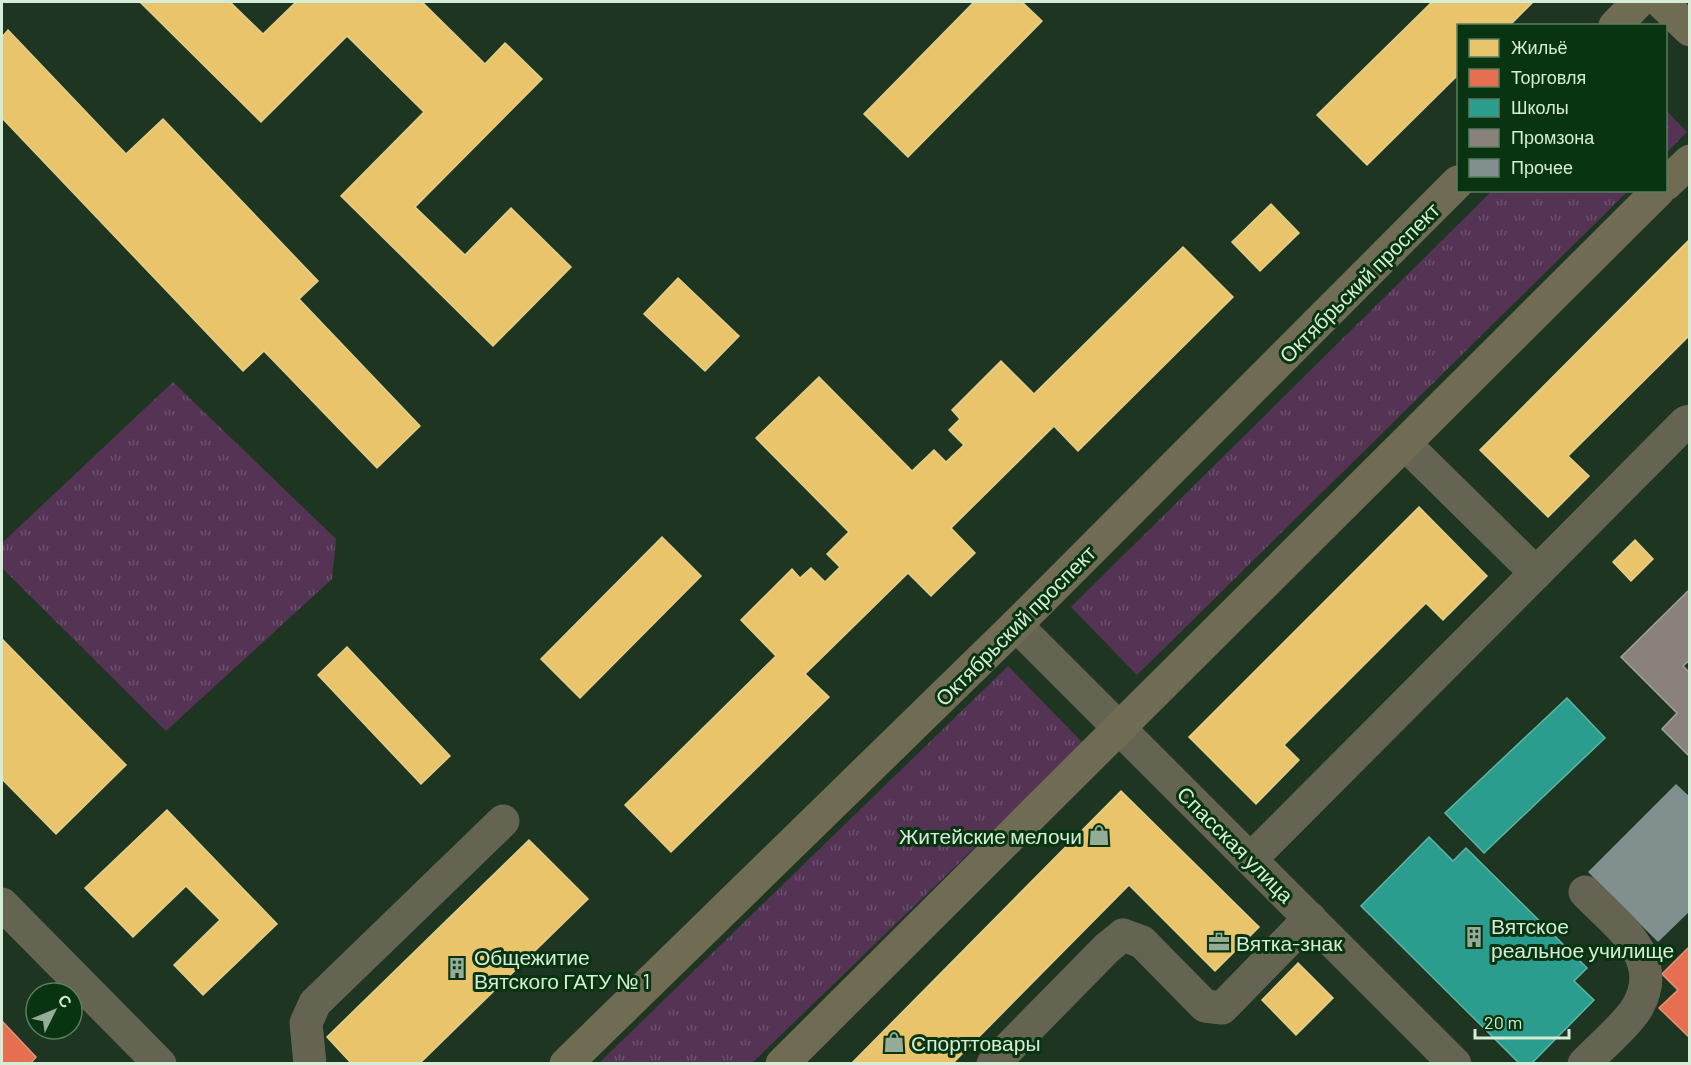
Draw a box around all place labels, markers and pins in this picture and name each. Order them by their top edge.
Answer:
place label: Житейские мелочи [899,823,1082,848]
shop icon: Житейские мелочи [1087,823,1111,847]
place label: Вятское реальное училище [1491,913,1674,962]
building icon: Вятское реальное училище [1462,925,1486,949]
office icon: Вятка-знак [1207,930,1231,954]
place label: Вятка-знак [1236,930,1343,955]
place label: Общежитие Вятского ГАТУ № 1 [474,944,650,993]
building icon: Общежитие Вятского ГАТУ № 1 [445,956,469,980]
shop icon: Спорттовары [882,1030,906,1054]
place label: Спорттовары [911,1030,1041,1055]

